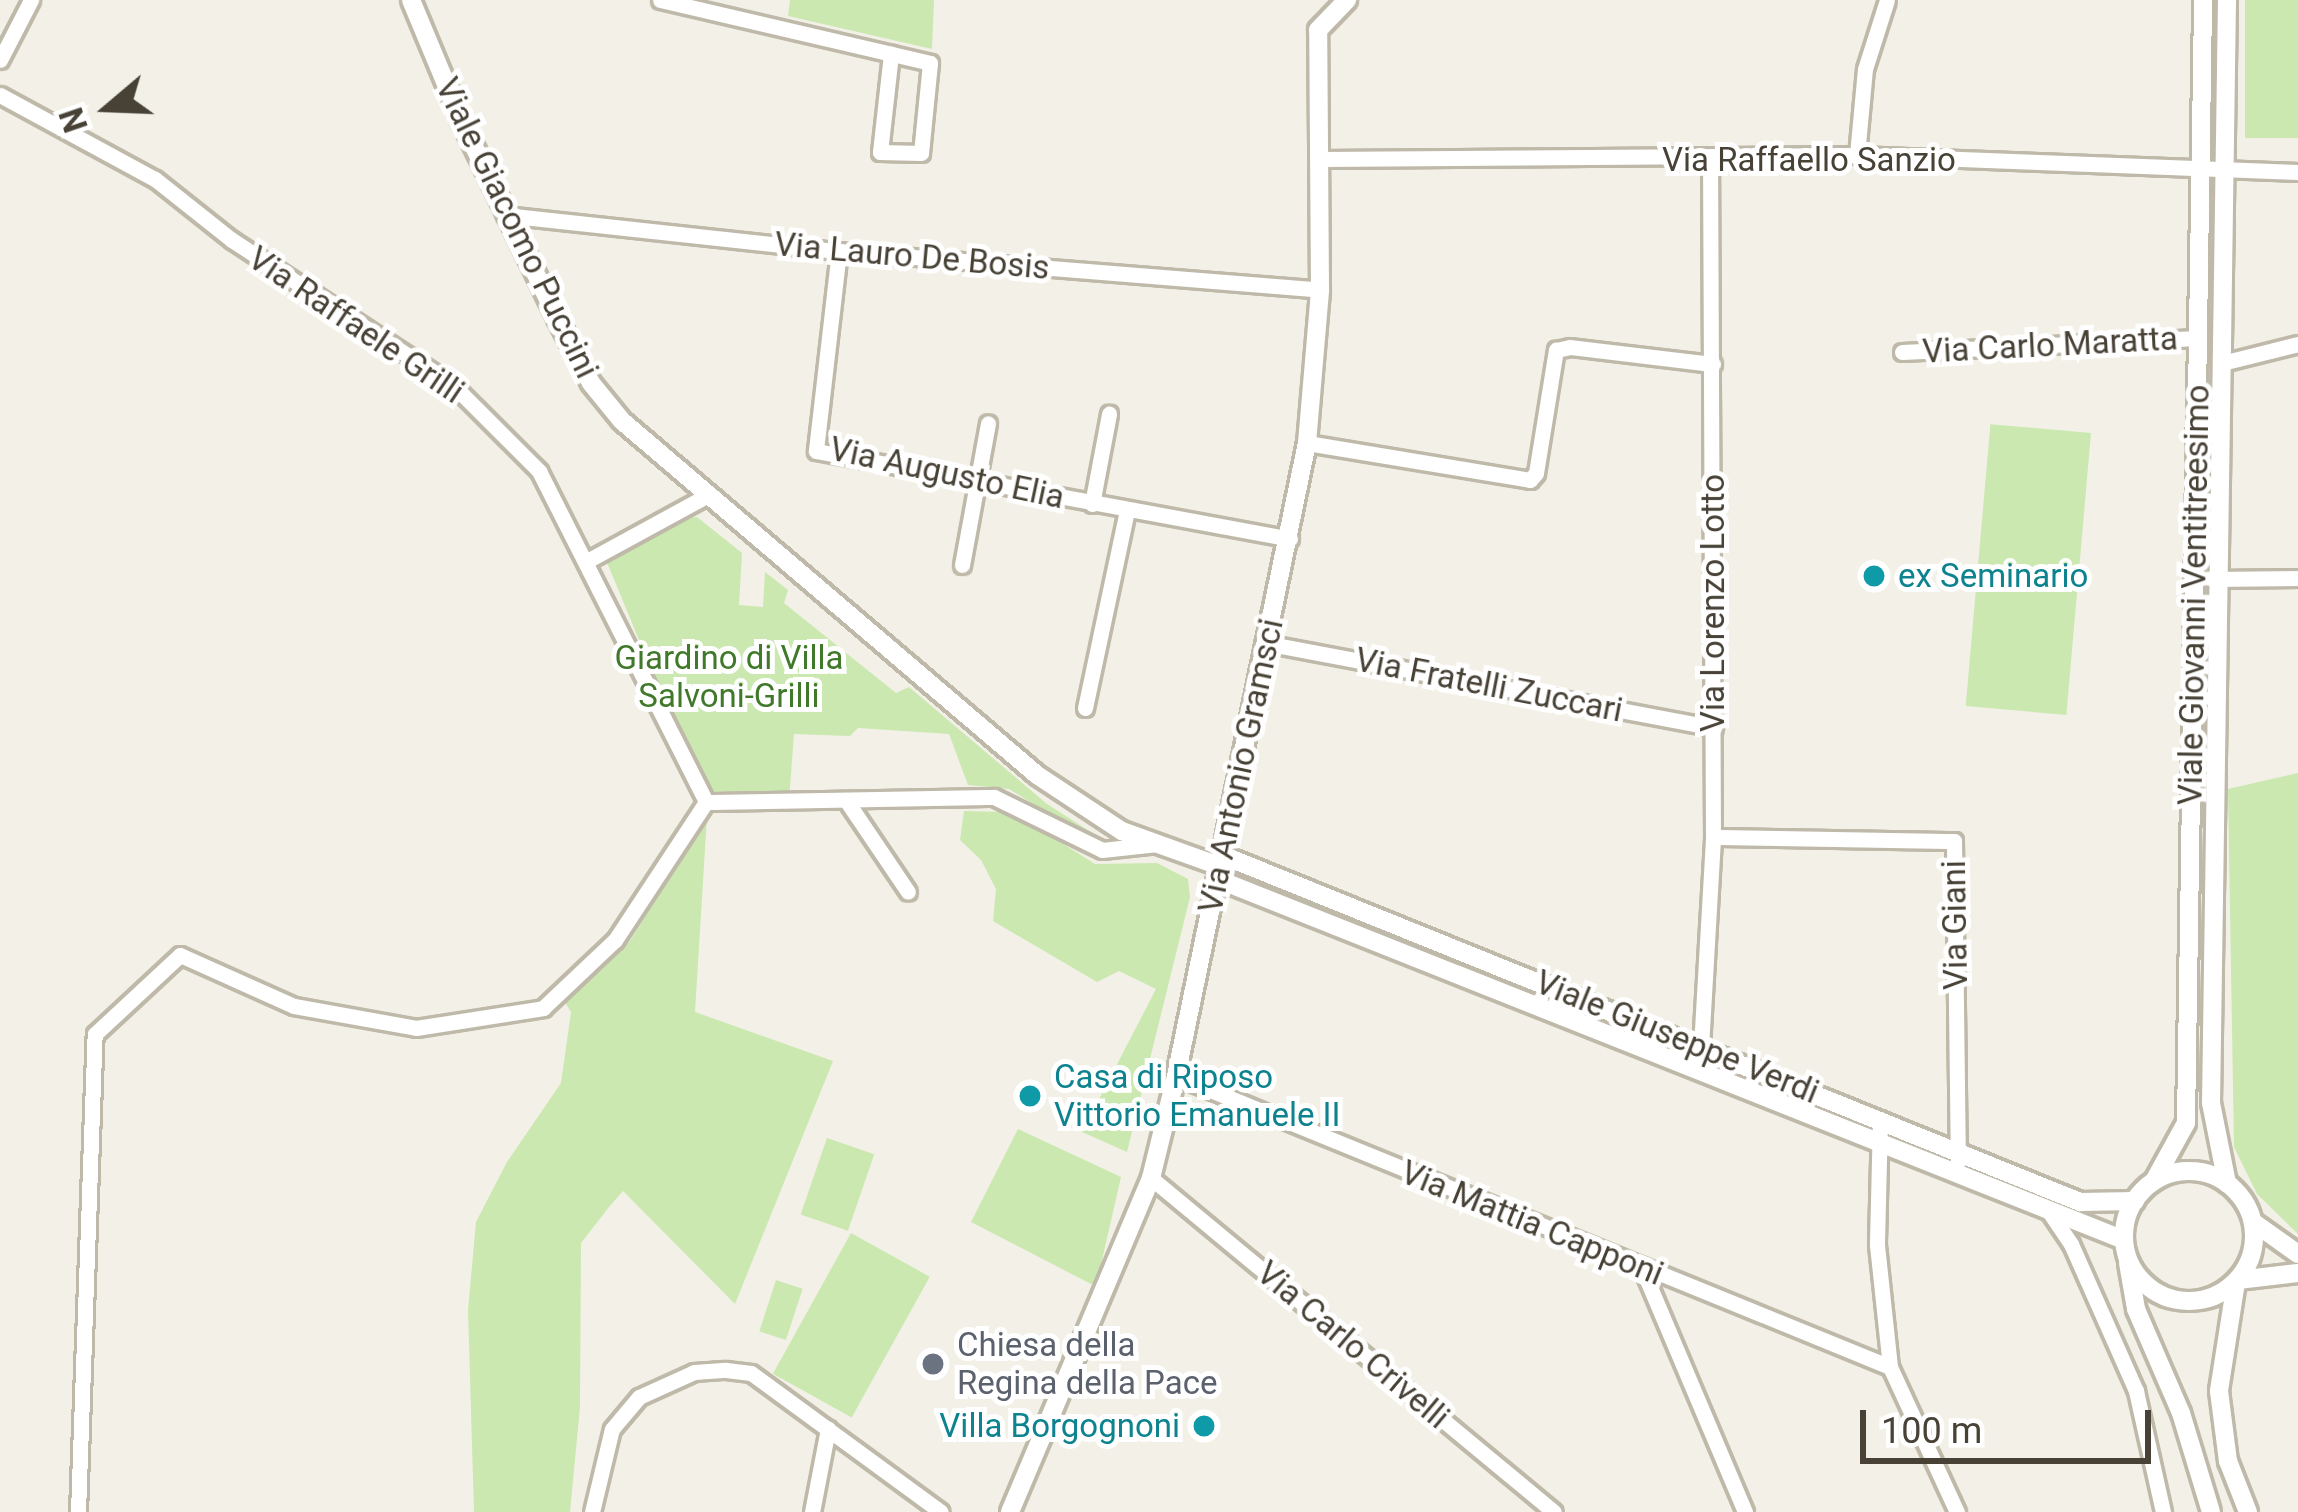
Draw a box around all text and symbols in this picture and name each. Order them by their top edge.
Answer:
north arrow [48,48,168,168]
street label: Viale Giacomo Puccini [427,71,607,385]
text: N [51,103,96,137]
street label: Via Raffaello Sanzio [1662,140,1956,180]
street label: Via Lauro De Bosis [773,224,1051,288]
street label: Via Raffaele Grilli [241,238,471,412]
street label: Via Carlo Maratta [1921,319,2179,371]
street label: Viale Giovanni Ventitreesimo [2171,384,2217,806]
street label: Via Augusto Elia [826,429,1068,517]
street label: Via Lorenzo Lotto [1693,474,1733,732]
place label: ex Seminario [1898,556,2088,596]
marker: ex Seminario [1861,563,1887,589]
street label: Via Antonio Gramsci [1190,615,1292,917]
park label: Giardino di Villa Salvoni-Grilli [614,638,844,716]
street label: Via Fratelli Zuccari [1352,640,1626,730]
street label: Via Giani [1934,860,1976,990]
street label: Viale Giuseppe Verdi [1530,962,1824,1112]
place label: Casa di Riposo Vittorio Emanuele II [1054,1057,1341,1135]
marker: Casa di Riposo Vittorio Emanuele II [1017,1083,1043,1109]
street label: Via Mattia Capponi [1395,1152,1669,1294]
street label: Via Carlo Crivelli [1249,1253,1457,1437]
place label: Chiesa della Regina della Pace [957,1325,1217,1403]
marker: Chiesa della Regina della Pace [920,1351,946,1377]
scale bar [1866,1386,2157,1460]
place label: Villa Borgognoni [939,1406,1180,1446]
text: 100 m [1881,1410,1982,1452]
marker: Villa Borgognoni [1191,1413,1217,1439]

